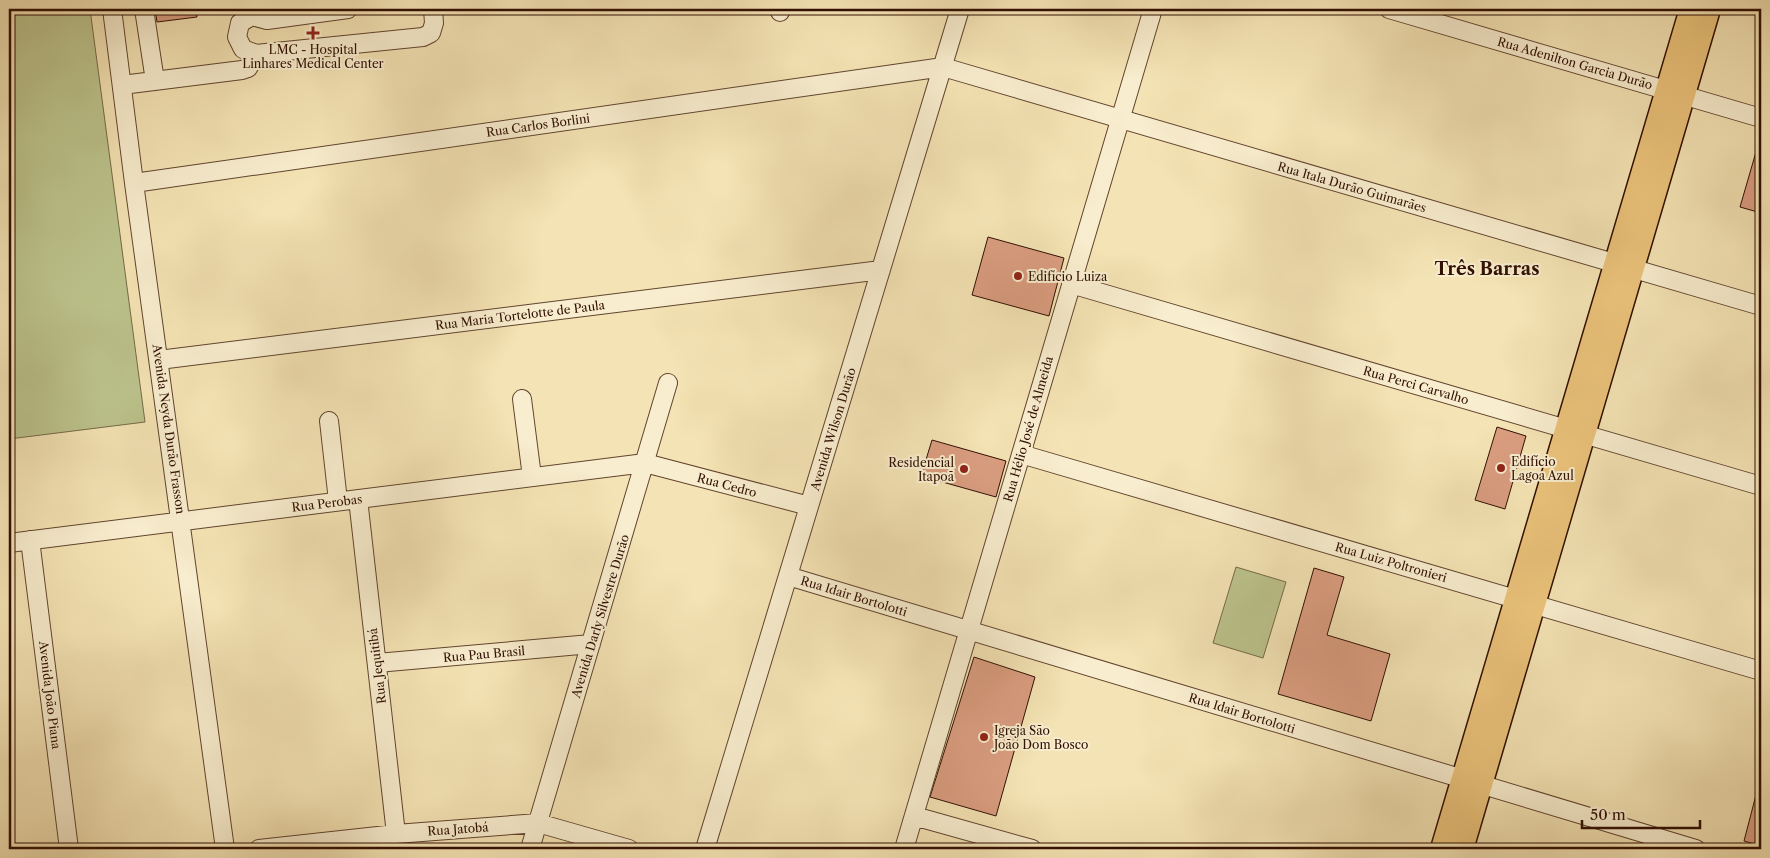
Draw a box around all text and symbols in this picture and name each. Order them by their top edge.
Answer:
marker: LMC - Hospital Linhares Medical Center [306,26,320,40]
street label: Rua Adenilton Garcia Durão [1496,34,1654,92]
place label: LMC - Hospital Linhares Medical Center [242,42,384,71]
street label: Rua Carlos Borlini [485,110,591,140]
street label: Rua Itala Durão Guimarães [1276,159,1428,215]
district label: Três Barras [1434,258,1540,280]
place label: Edifício Luiza [1028,269,1108,284]
marker: Edifício Luiza [1012,270,1024,282]
street label: Rua Maria Tortelotte de Paula [434,297,606,333]
street label: Avenida Neyda Durão Frasson [150,342,188,515]
street label: Rua Hélio José de Almeida [1000,354,1056,504]
street label: Rua Perci Carvalho [1361,363,1471,407]
street label: Avenida Wilson Durão [807,366,859,493]
place label: Edifício Lagoa Azul [1511,454,1574,483]
place label: Residencial Itapoã [888,455,955,484]
marker: Edifício Lagoa Azul [1495,462,1507,474]
marker: Residencial Itapoã [958,463,970,475]
street label: Rua Cedro [696,470,758,500]
street label: Rua Perobas [291,491,363,515]
street label: Avenida Darly Silvestre Durão [568,532,632,701]
street label: Rua Luiz Poltronieri [1333,539,1449,585]
street label: Rua Idair Bortolotti [799,573,909,619]
street label: Rua Jequitibá [365,627,389,705]
street label: Avenida João Piana [36,639,64,751]
street label: Rua Pau Brasil [442,643,526,665]
street label: Rua Idair Bortolotti [1187,690,1297,736]
place label: Igreja São João Dom Bosco [992,723,1088,752]
marker: Igreja São João Dom Bosco [978,731,990,743]
scale bar [1582,798,1700,830]
text: 50 m [1590,805,1626,824]
street label: Rua Jatobá [427,819,490,839]

